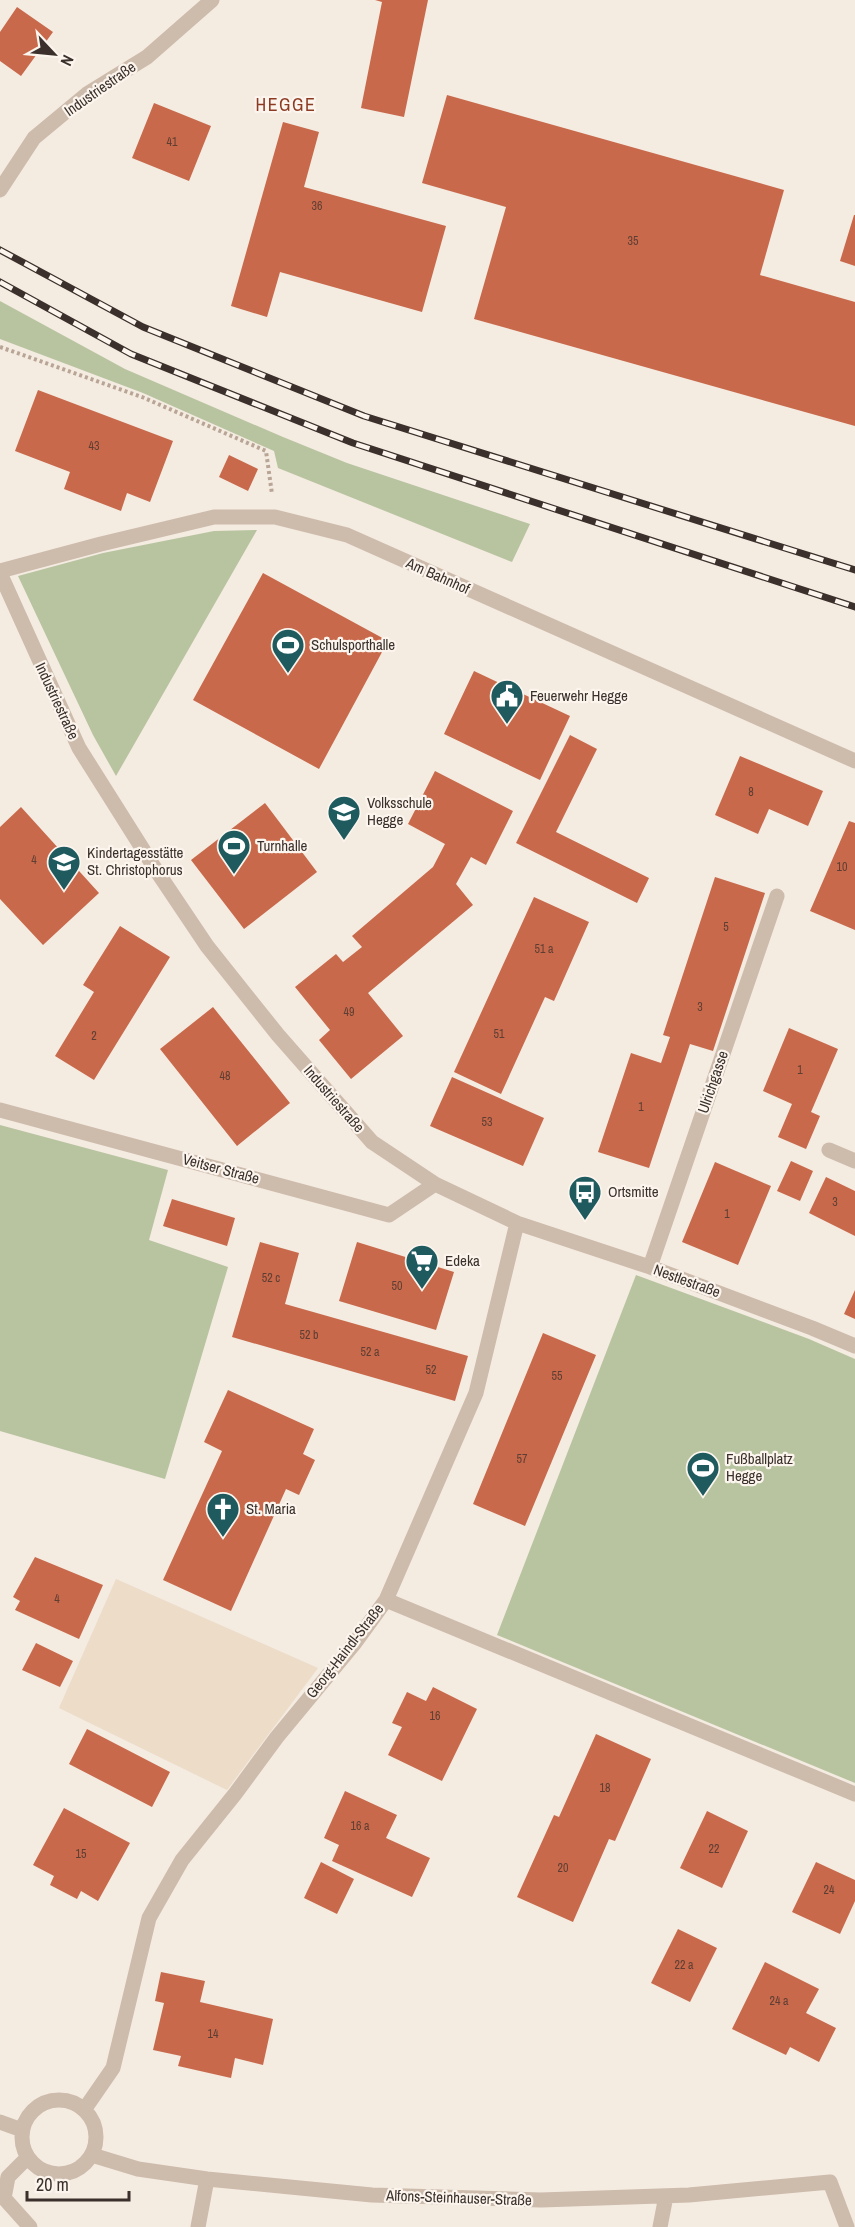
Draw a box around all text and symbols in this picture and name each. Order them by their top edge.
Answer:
north arrow [24,24,84,84]
text: N [56,51,79,70]
street label: Industriestraße [60,56,140,121]
district label: HEGGE [256,92,316,117]
house number: 41 [167,134,178,150]
house number: 36 [312,198,322,214]
house number: 35 [628,233,639,249]
house number: 43 [89,438,99,454]
street label: Am Bahnhof [402,552,474,599]
sports icon: Schulsporthalle [270,627,306,674]
place label: Schulsporthalle [311,634,395,655]
street label: Industriestraße [30,659,85,743]
public building icon: Feuerwehr Hegge [489,678,525,725]
place label: Feuerwehr Hegge [530,685,628,706]
house number: 8 [748,784,754,800]
place label: Volksschule Hegge [367,792,432,830]
school or university icon: Volksschule Hegge [326,794,362,841]
sports icon: Turnhalle [216,828,252,875]
place label: Turnhalle [257,835,307,856]
place label: Kindertagesstätte St. Christophorus [87,842,184,880]
school or university icon: Kindertagesstätte St. Christophorus [46,844,82,891]
house number: 4 [31,852,37,868]
house number: 10 [837,859,847,875]
house number: 5 [723,919,729,935]
house number: 51 a [534,941,554,957]
house number: 3 [697,999,703,1015]
house number: 49 [344,1004,354,1020]
house number: 51 [494,1026,505,1042]
house number: 2 [91,1028,97,1044]
street label: Ulrichgasse [692,1048,733,1116]
street label: Industriestraße [299,1061,370,1137]
house number: 1 [797,1062,803,1078]
house number: 48 [220,1068,230,1084]
house number: 1 [638,1099,644,1115]
house number: 53 [482,1114,492,1130]
street label: Veitser Straße [180,1148,262,1189]
bus stop icon: Ortsmitte [567,1174,603,1221]
place label: Ortsmitte [608,1181,659,1202]
house number: 3 [832,1194,838,1210]
house number: 1 [724,1206,730,1222]
supermarket icon: Edeka [404,1243,440,1290]
place label: Edeka [445,1250,480,1271]
street label: Nestlestraße [651,1259,724,1302]
house number: 52 c [262,1270,280,1286]
house number: 50 [392,1278,402,1294]
house number: 52 b [299,1327,319,1343]
house number: 52 a [360,1344,380,1360]
house number: 52 [426,1362,436,1378]
house number: 55 [552,1368,563,1384]
place label: Fußballplatz Hegge [726,1448,793,1486]
sports icon: Fußballplatz Hegge [685,1450,721,1497]
house number: 57 [517,1451,528,1467]
church icon: St. Maria [205,1491,241,1538]
place label: St. Maria [246,1498,296,1519]
house number: 4 [54,1591,60,1607]
street label: Georg-Haindl-Straße [301,1599,388,1702]
house number: 16 [430,1708,440,1724]
house number: 18 [600,1780,610,1796]
house number: 16 a [350,1818,370,1834]
house number: 22 [709,1841,719,1857]
house number: 15 [76,1846,87,1862]
house number: 20 [558,1860,568,1876]
house number: 24 [824,1882,835,1898]
house number: 22 a [674,1957,694,1973]
house number: 24 a [769,1993,789,2009]
house number: 14 [208,2026,219,2042]
scale bar [27,2164,129,2202]
text: 20 m [36,2172,69,2197]
street label: Alfons-Steinhauser-Straße [385,2184,532,2211]

